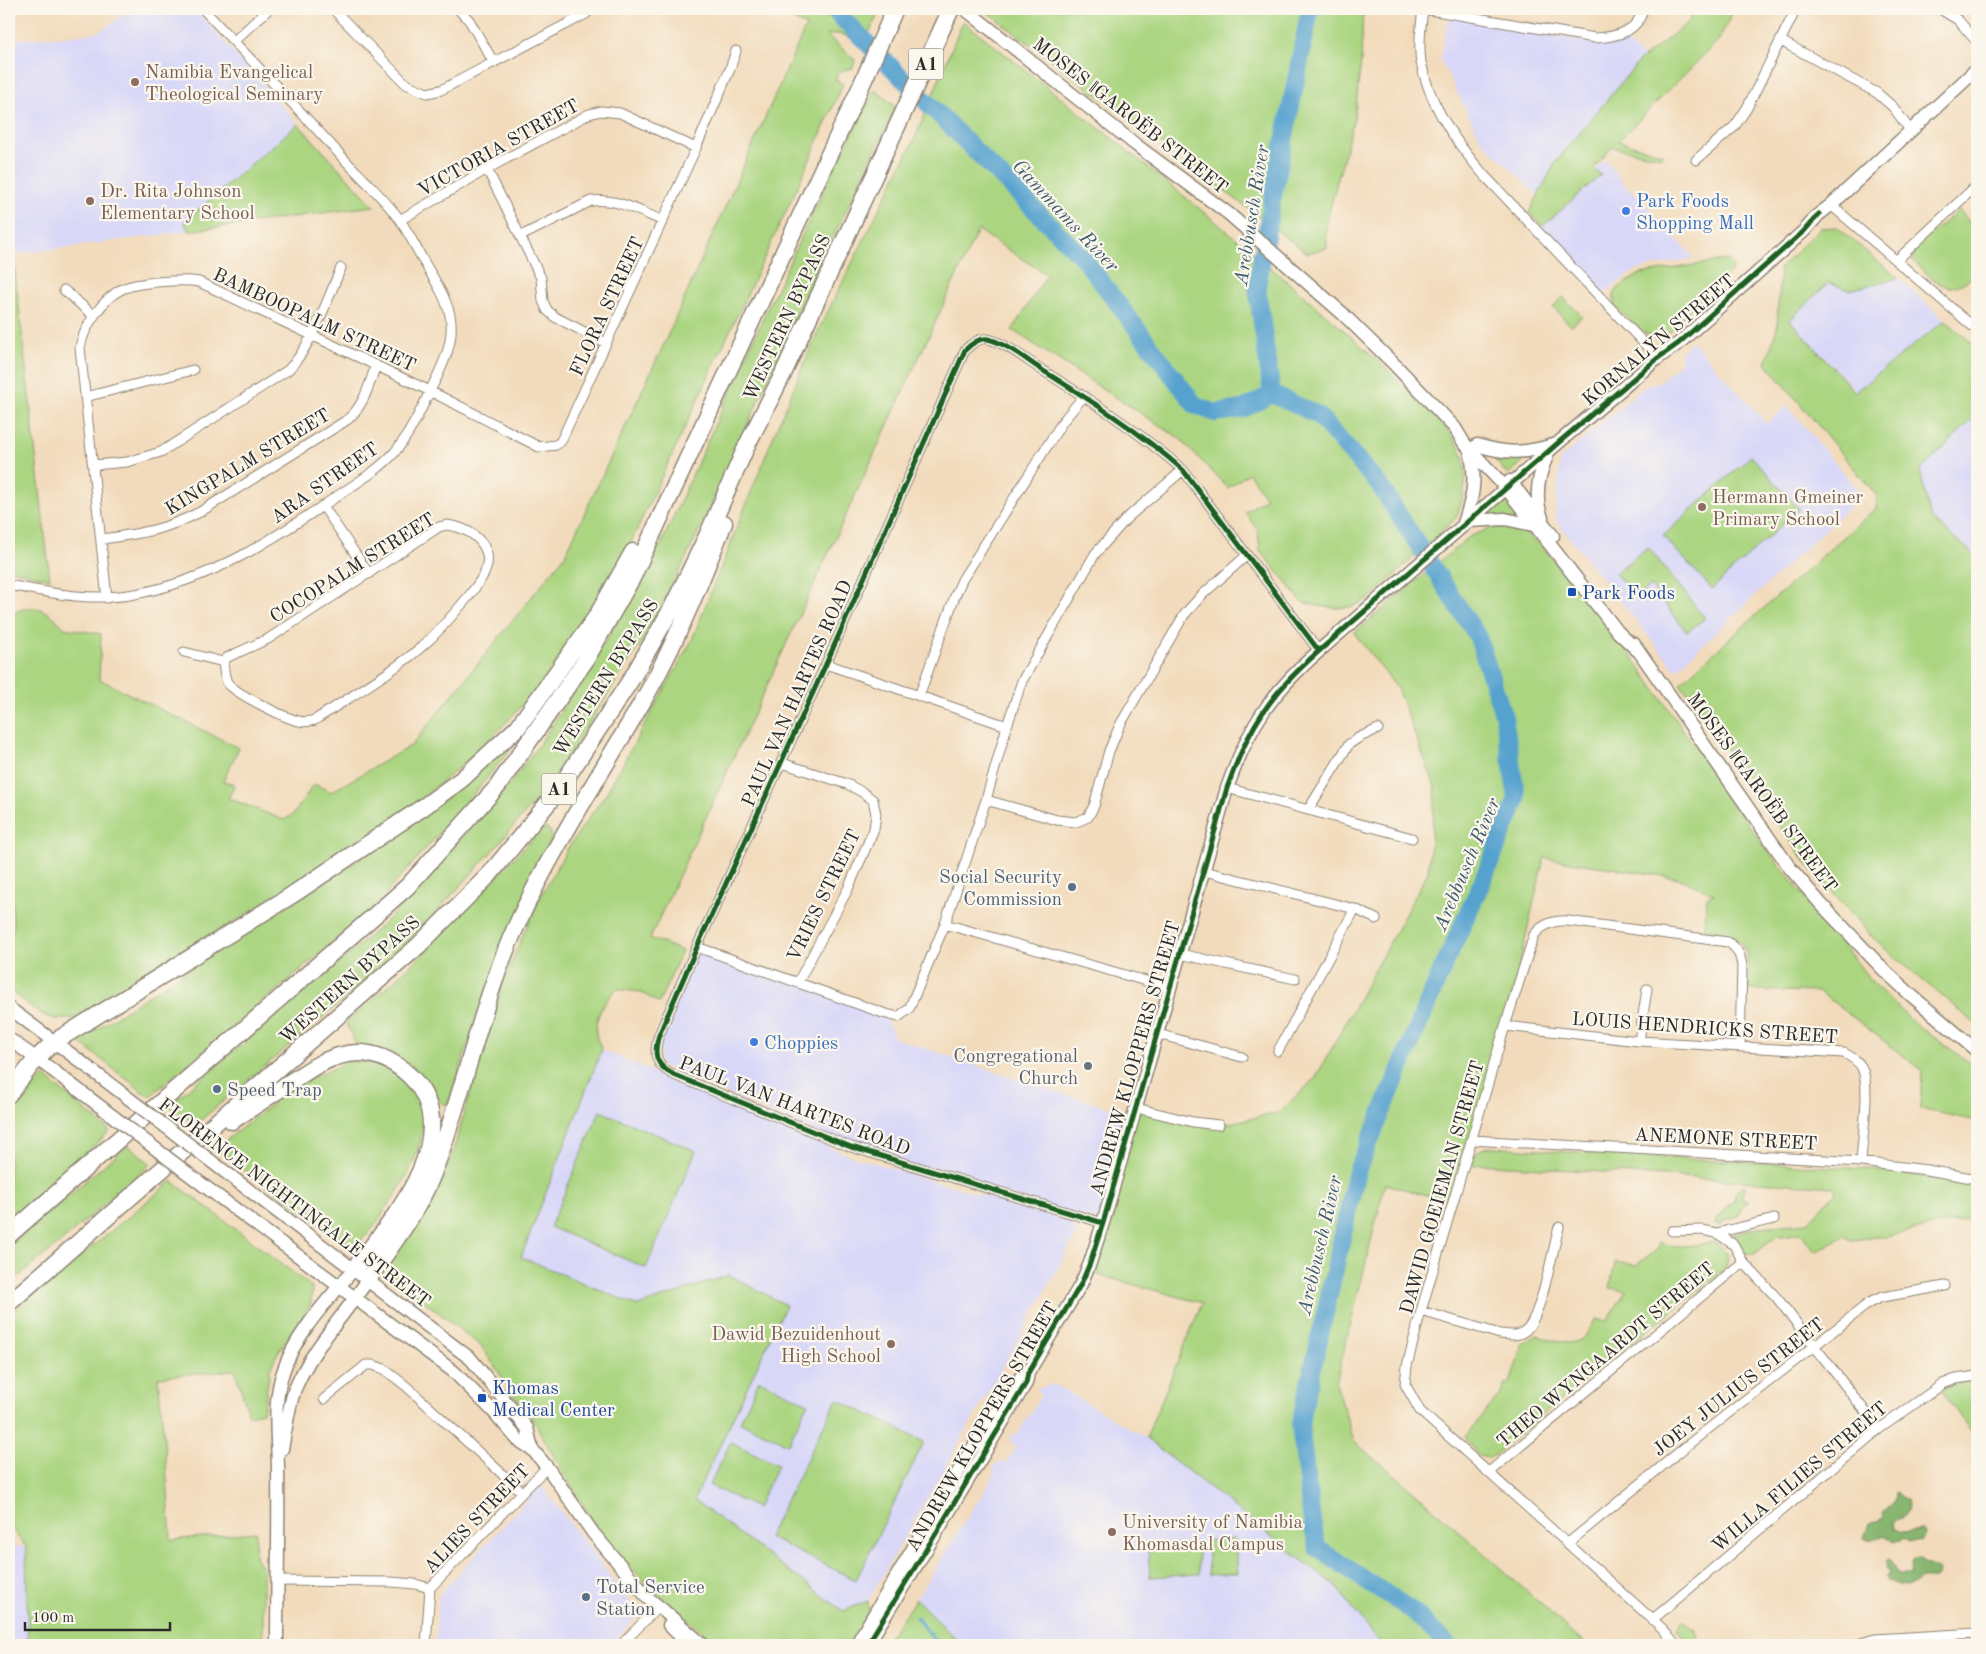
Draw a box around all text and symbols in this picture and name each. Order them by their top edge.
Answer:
street label: MOSES ǁGAROËB STREET [1029,33,1232,199]
road number: A1 [908,49,944,80]
place label: Namibia Evangelical Theological Seminary [145,64,323,105]
marker: Namibia Evangelical Theological Seminary [129,76,141,88]
street label: VICTORIA STREET [415,97,583,201]
water label: Arebbusch River [1232,143,1274,288]
water label: Gammams River [1007,156,1122,277]
place label: Dr. Rita Johnson Elementary School [100,183,255,224]
place label: Park Foods Shopping Mall [1636,193,1754,234]
marker: Dr. Rita Johnson Elementary School [84,195,96,207]
marker: Park Foods Shopping Mall [1620,205,1632,217]
street label: WESTERN BYPASS [741,232,835,404]
street label: FLORA STREET [568,235,649,380]
street label: BAMBOOPALM STREET [210,266,418,377]
street label: KORNALYN STREET [1579,272,1740,410]
street label: KINGPALM STREET [162,406,334,520]
street label: ARA STREET [268,440,383,528]
place label: Hermann Gmeiner Primary School [1712,489,1863,530]
marker: Hermann Gmeiner Primary School [1696,501,1708,513]
street label: COCOPALM STREET [267,510,439,628]
street label: PAUL VAN HARTES ROAD [740,578,857,810]
place label: Park Foods [1582,585,1675,604]
marker: Park Foods [1566,586,1578,598]
street label: WESTERN BYPASS [551,596,663,760]
street label: MOSES ǁGAROËB STREET [1682,689,1842,897]
road number: A1 [542,774,576,804]
water label: Arebbusch River [1430,795,1505,935]
street label: VRIES STREET [785,827,866,965]
place label: Social Security Commission [939,869,1062,910]
marker: Social Security Commission [1066,881,1078,893]
street label: WESTERN BYPASS [277,913,424,1049]
street label: ANDREW KLOPPERS STREET [1088,919,1185,1198]
street label: LOUIS HENDRICKS STREET [1571,1011,1838,1048]
place label: Choppies [764,1035,838,1054]
marker: Choppies [748,1036,760,1048]
place label: Congregational Church [953,1048,1078,1089]
street label: PAUL VAN HARTES ROAD [676,1054,912,1160]
street label: DAWID GOEIEMAN STREET [1398,1059,1489,1317]
marker: Congregational Church [1082,1060,1094,1072]
place label: Speed Trap [227,1082,322,1101]
marker: Speed Trap [211,1083,223,1095]
street label: FLORENCE NIGHTINGALE STREET [154,1096,433,1312]
street label: ANEMONE STREET [1634,1126,1818,1155]
water label: Arebbusch River [1295,1174,1347,1318]
street label: THEO WYNGAARDT STREET [1494,1260,1719,1452]
street label: ANDREW KLOPPERS STREET [904,1299,1063,1555]
street label: JOEY JULIUS STREET [1650,1315,1829,1461]
place label: Dawid Bezuidenhout High School [711,1326,881,1367]
marker: Dawid Bezuidenhout High School [885,1338,897,1350]
place label: Khomas Medical Center [492,1380,615,1421]
marker: Khomas Medical Center [476,1392,488,1404]
street label: WILLA FILIES STREET [1709,1399,1892,1557]
street label: ALIES STREET [421,1461,535,1578]
place label: University of Namibia Khomasdal Campus [1122,1514,1303,1555]
marker: University of Namibia Khomasdal Campus [1106,1526,1118,1538]
place label: Total Service Station [596,1579,705,1620]
marker: Total Service Station [580,1591,592,1603]
scale bar [25,1599,170,1631]
text: 100 m [32,1611,74,1626]

